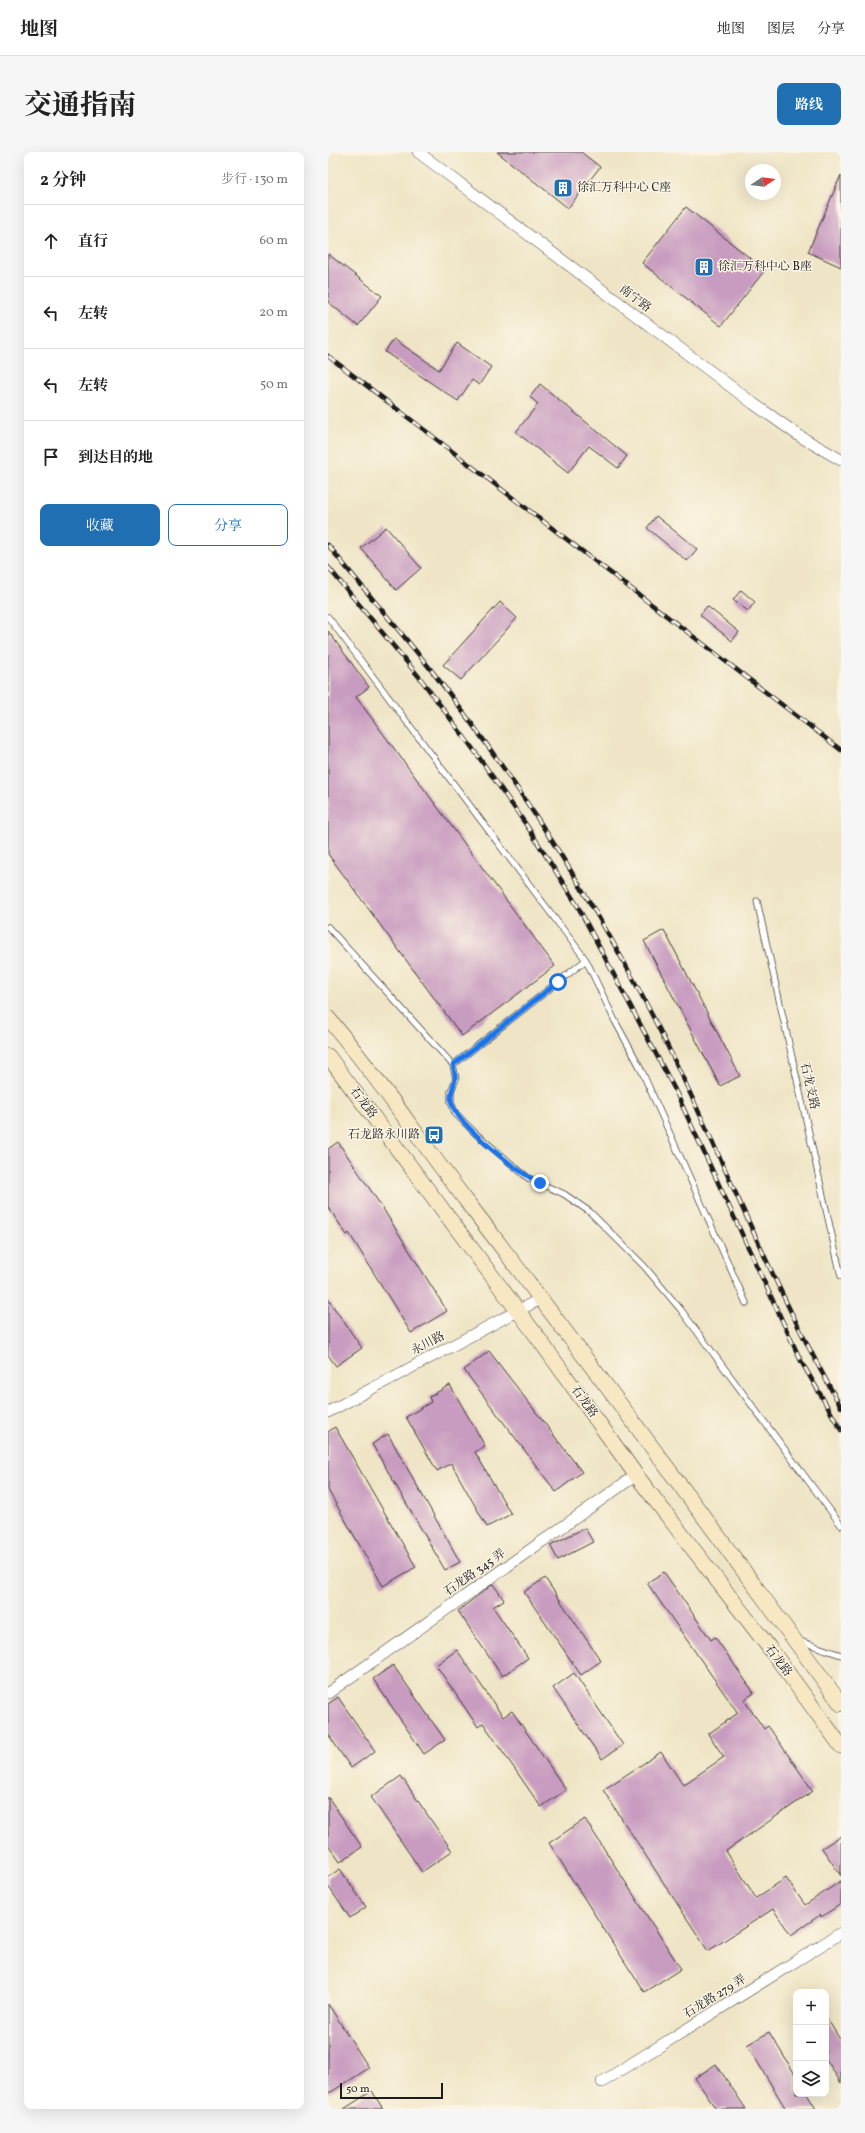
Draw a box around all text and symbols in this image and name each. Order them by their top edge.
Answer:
text: 地图 [20,17,58,43]
text: 地图 [717,20,745,39]
text: 图层 [767,20,795,39]
text: 分享 [817,20,845,39]
button: 路线 [777,83,841,125]
text: 交通指南 [24,87,136,126]
north arrow [745,164,781,200]
text: 2 分钟 [40,169,86,192]
text: 步行 · 130 m [221,171,288,189]
building icon: 徐汇万科中心 C座 [552,177,574,199]
place label: 徐汇万科中心 C座 [577,180,671,196]
icon: ahead [40,230,62,252]
text: 直行 [78,232,108,253]
text: 60 m [260,232,288,250]
building icon: 徐汇万科中心 B座 [693,256,715,278]
place label: 徐汇万科中心 B座 [718,259,812,275]
street label: 南宁路 [616,282,654,316]
icon: left [40,302,62,324]
text: 左转 [78,304,108,325]
text: 20 m [259,304,288,322]
icon: left [40,374,62,396]
text: 左转 [78,376,108,397]
text: 50 m [260,376,288,394]
icon: arrive [40,446,62,468]
text: 到达目的地 [78,448,153,469]
button: 收藏 [40,504,160,546]
button: 分享 [168,504,288,546]
route start [549,973,567,991]
street label: 石龙支路 [796,1061,822,1111]
street label: 石龙路 [346,1084,380,1122]
bus stop icon: 石龙路永川路 [423,1124,445,1146]
place label: 石龙路永川路 [348,1127,420,1143]
route end [531,1174,549,1192]
street label: 永川路 [408,1328,448,1360]
street label: 石龙路 [567,1383,601,1421]
street label: 石龙路 345 弄 [441,1546,509,1600]
street label: 石龙路 [761,1642,795,1680]
street label: 石龙路 279 弄 [681,1971,749,2023]
map controls [793,1989,829,2097]
button: + [793,1989,829,2025]
button: − [793,2025,829,2061]
button: layers [793,2061,829,2097]
scale bar [340,2081,443,2100]
text: 50 m [346,2082,370,2097]

